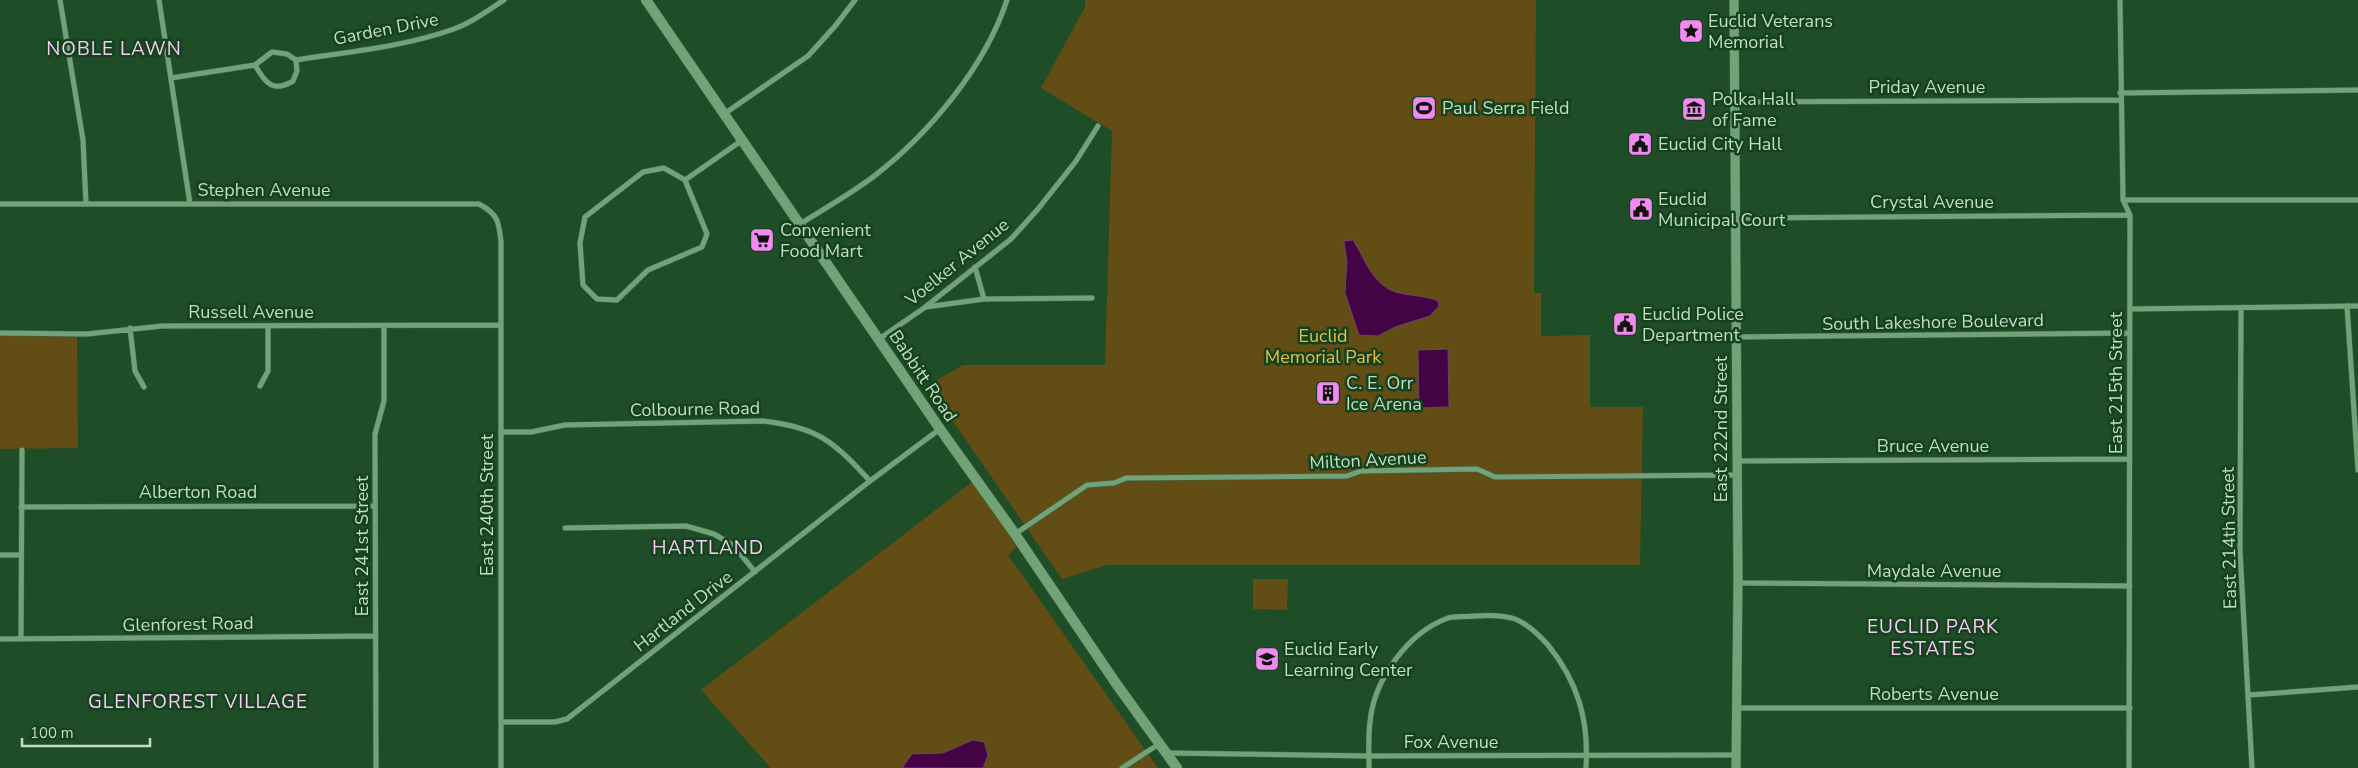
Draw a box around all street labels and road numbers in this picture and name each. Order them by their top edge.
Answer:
street label: Garden Drive [331,7,441,51]
street label: Priday Avenue [1869,75,1985,99]
street label: Stephen Avenue [197,178,331,202]
street label: Crystal Avenue [1870,190,1994,214]
street label: Voelker Avenue [899,213,1014,312]
street label: Russell Avenue [188,300,314,324]
street label: South Lakeshore Boulevard [1822,308,2044,336]
street label: East 215th Street [2104,311,2128,454]
street label: Babbitt Road [883,325,963,427]
street label: East 222nd Street [1709,355,1733,502]
street label: Colbourne Road [630,396,760,422]
street label: East 240th Street [475,433,499,576]
street label: Bruce Avenue [1877,434,1989,458]
street label: Milton Avenue [1309,445,1427,475]
street label: East 214th Street [2216,466,2242,609]
street label: East 241st Street [350,475,374,616]
street label: Alberton Road [139,480,257,504]
street label: Maydale Avenue [1867,559,2001,583]
street label: Hartland Drive [629,565,737,657]
street label: Glenforest Road [122,611,254,637]
street label: Roberts Avenue [1869,682,1999,706]
street label: Fox Avenue [1404,730,1498,754]

